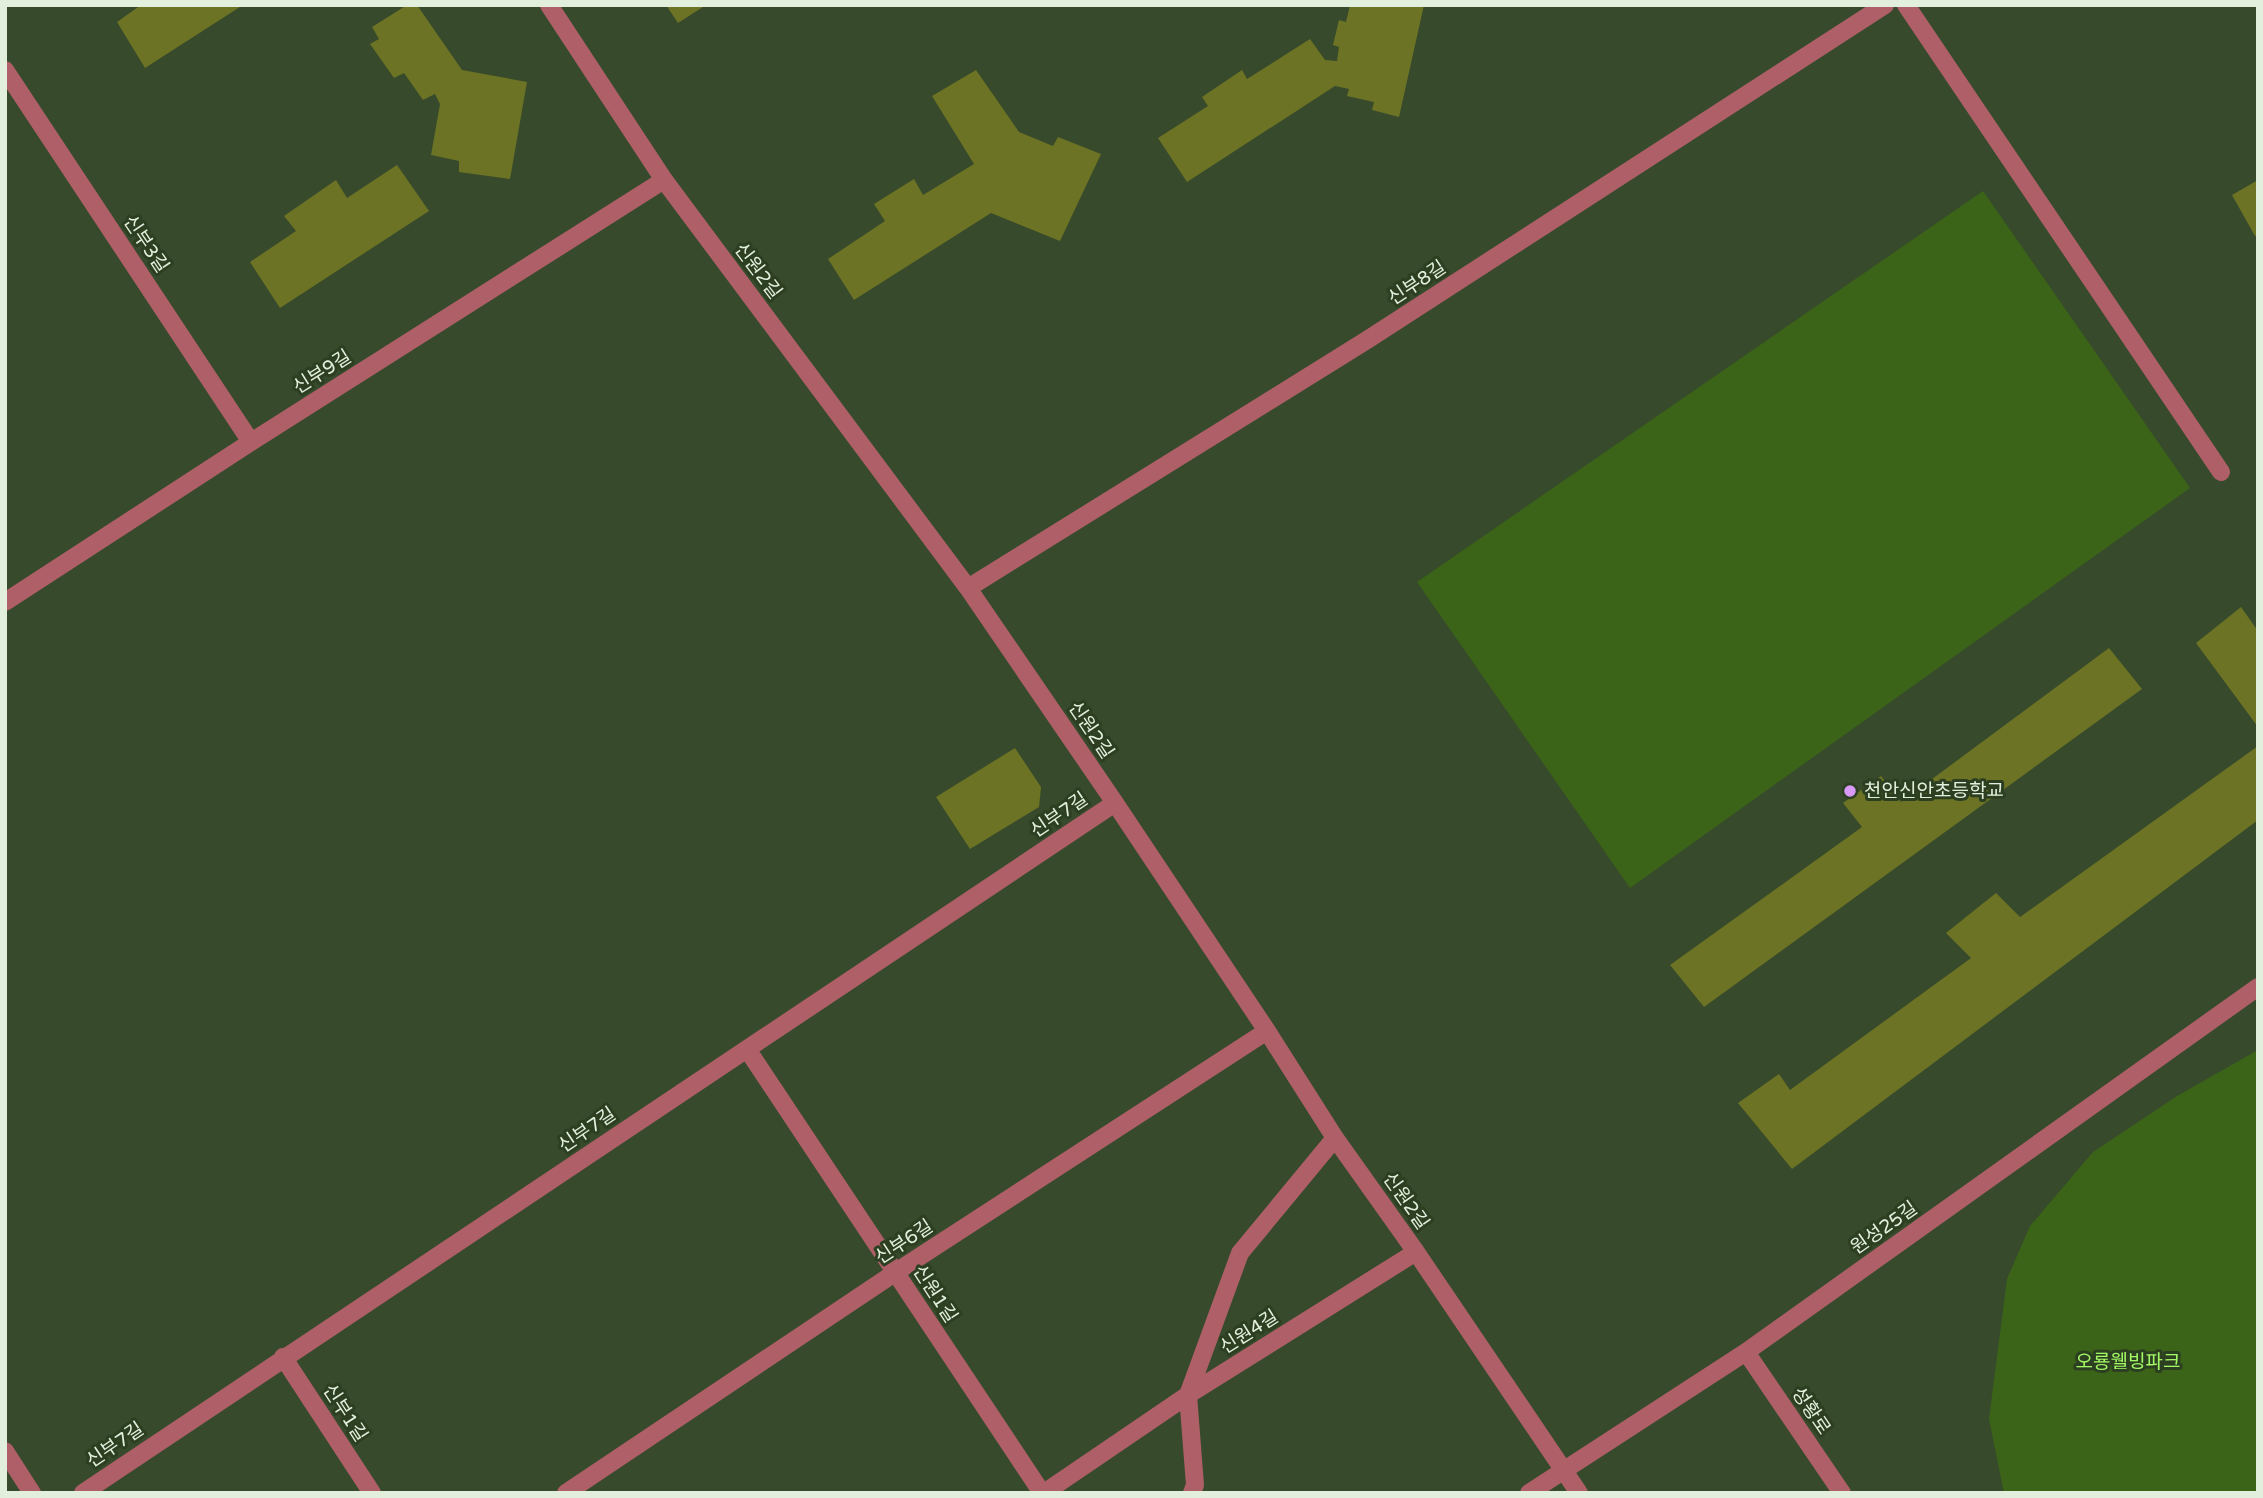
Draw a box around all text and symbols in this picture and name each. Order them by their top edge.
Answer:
street label: 신부3길 [119,211,173,277]
street label: 신원2길 [730,239,786,303]
street label: 신부8길 [1384,256,1450,310]
street label: 신부9길 [289,346,355,398]
street label: 신원2길 [1064,697,1118,763]
place label: 천안신안초등학교 [1864,780,2004,802]
marker: 천안신안초등학교 [1842,783,1858,799]
street label: 신부7길 [1026,788,1092,842]
street label: 신부7길 [554,1103,620,1157]
street label: 신원2길 [1379,1168,1433,1234]
street label: 원성25길 [1846,1197,1922,1259]
street label: 신부6길 [871,1215,937,1269]
street label: 신원1길 [908,1261,962,1327]
street label: 신원4길 [1216,1306,1282,1358]
park label: 오룡웰빙파크 [2076,1351,2180,1373]
street label: 신부1길 [318,1380,372,1446]
street label: 성황로 [1787,1383,1835,1439]
street label: 신부7길 [82,1418,148,1472]

